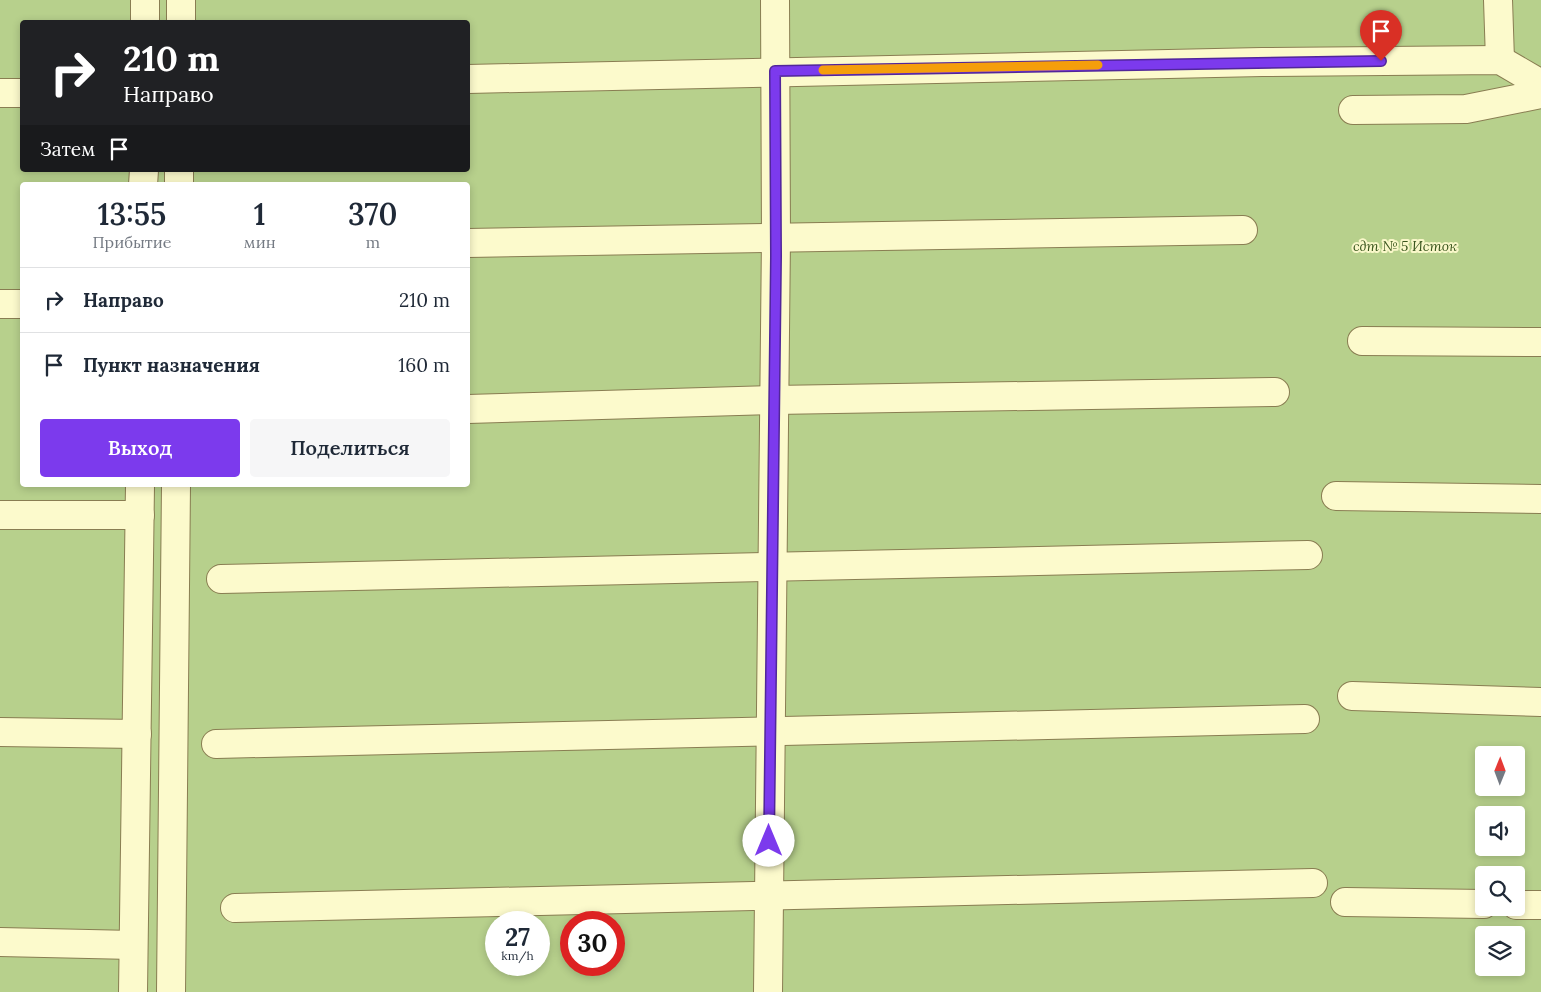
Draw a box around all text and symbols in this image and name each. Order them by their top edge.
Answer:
pin [1360,10,1402,61]
icon: arrive [1367,17,1395,45]
text: 210 m [123,36,220,81]
icon: right [40,40,105,105]
text: Направо [123,80,214,108]
icon: arrive [105,135,133,163]
text: Затем [40,137,95,161]
text: 13:55 [98,195,166,233]
text: 1 [254,195,266,233]
text: 370 [348,195,398,233]
text: Прибытие [92,232,171,252]
text: мин [244,232,276,252]
text: m [366,232,380,252]
park label: сдт № 5 Исток [1353,237,1457,255]
icon: right [40,286,68,314]
text: Направо [83,288,164,312]
text: 210 m [399,288,450,312]
icon: arrive [40,351,68,379]
text: Пункт назначения [83,353,260,377]
text: 160 m [398,353,450,377]
button: Выход [40,419,240,477]
button: Поделиться [250,419,450,477]
north arrow [1475,746,1525,796]
map controls [1475,746,1525,976]
button: sound [1475,806,1525,856]
position arrow [742,814,794,866]
button: search [1475,866,1525,916]
speed limit sign: 30 [560,911,625,976]
text: 27 [505,921,530,953]
button: layers [1475,926,1525,976]
text: km/h [501,948,534,963]

